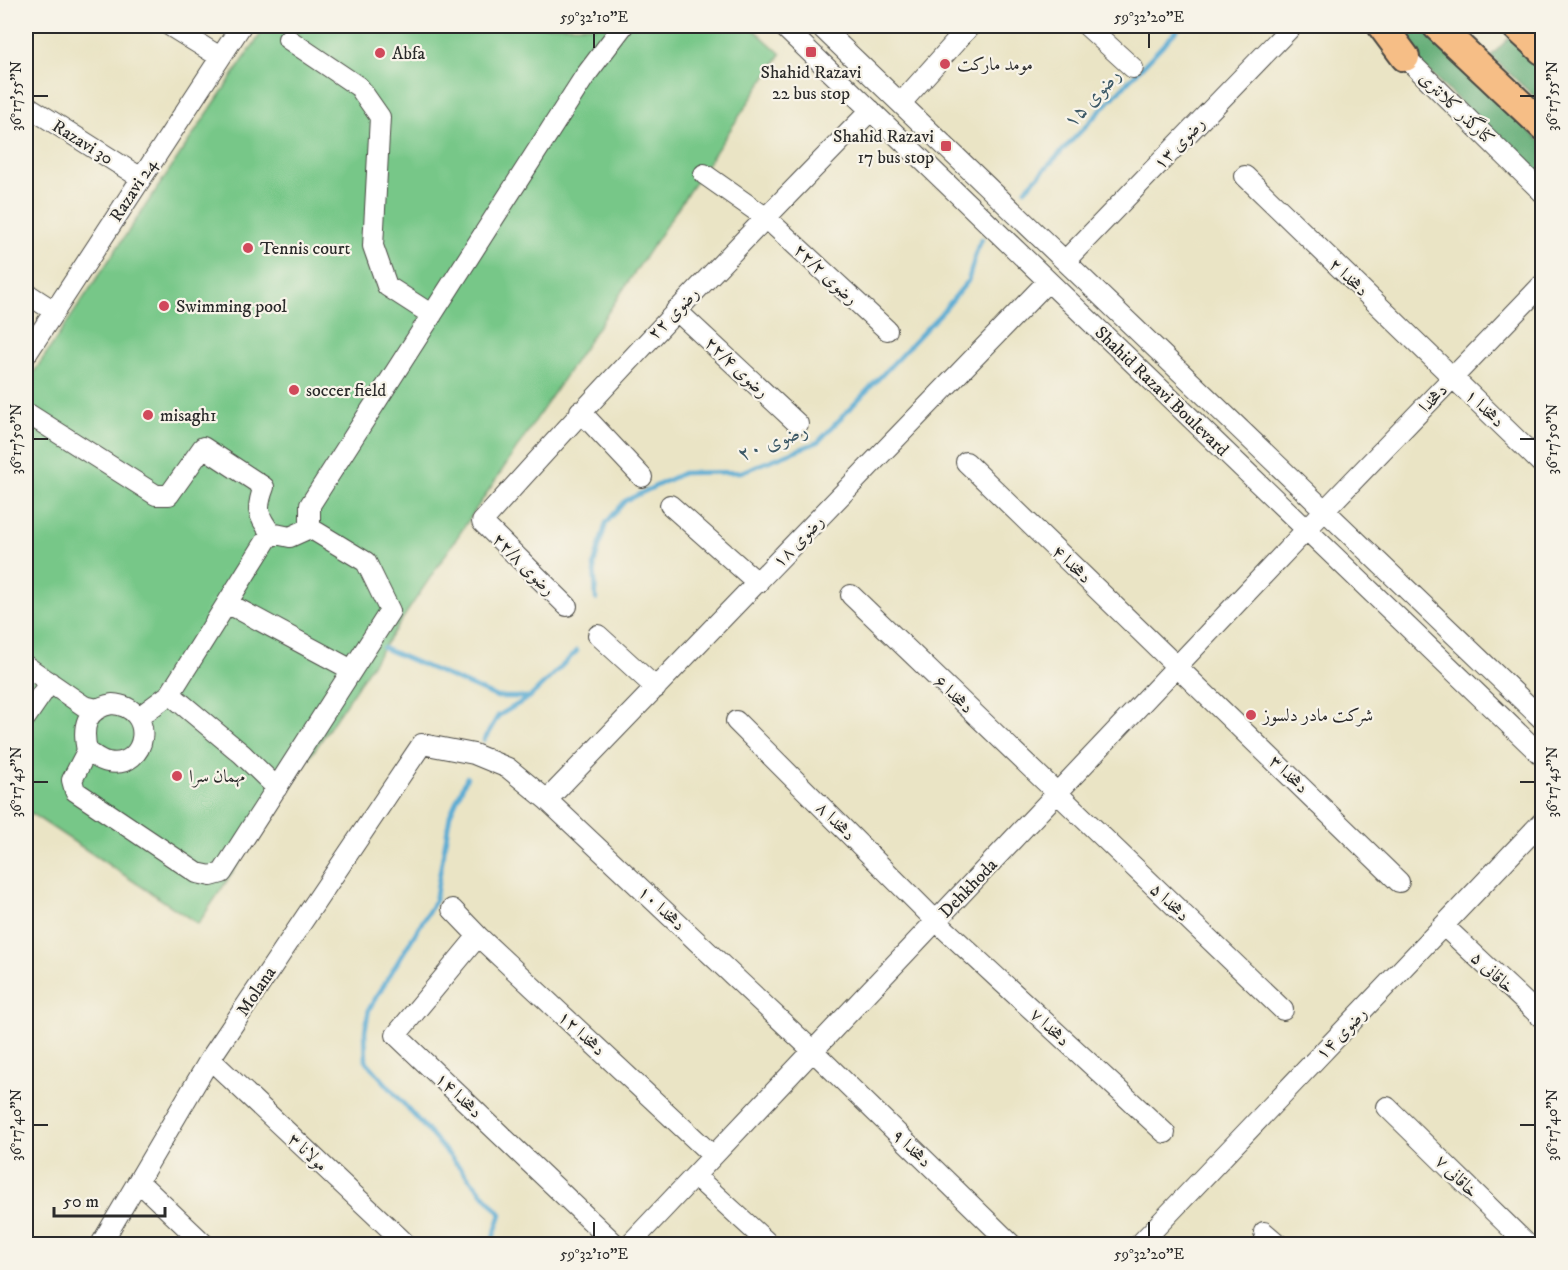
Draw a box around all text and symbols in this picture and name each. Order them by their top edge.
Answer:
text: 59°32'10"E [560,8,628,27]
text: 59°32'20"E [1114,8,1184,27]
place label: Abfa [392,43,426,65]
marker: Shahid Razavi 22 bus stop [804,45,818,59]
marker: Abfa [373,46,387,60]
place label: مومد مارکت [957,54,1033,76]
marker: مومد مارکت [938,57,952,71]
text: 36°17'55"N [7,61,26,131]
text: 36°17'55"N [1543,61,1562,131]
place label: Shahid Razavi 22 bus stop [760,62,862,105]
water label: رضوی ۱۵ [1059,63,1127,133]
street label: کنارگذر کلانتری [1414,65,1501,150]
street label: رضوی ۱۳ [1149,113,1210,175]
street label: Razavi 30 [48,116,117,170]
place label: Shahid Razavi 17 bus stop [833,126,934,169]
marker: Shahid Razavi 17 bus stop [939,139,953,153]
street label: Razavi 24 [105,154,163,226]
place label: Tennis court [260,238,350,260]
street label: رضوی ۲۲/۲ [789,239,862,310]
marker: Tennis court [241,241,255,255]
street label: دهخدا ۲ [1324,254,1373,302]
street label: رضوی ۲۲ [643,283,704,345]
place label: Swimming pool [176,296,288,318]
marker: Swimming pool [157,299,171,313]
street label: Shahid Razavi Boulevard [1090,322,1233,461]
street label: رضوی ۲۲/۴ [700,332,773,403]
street label: دهخدا [1415,379,1453,418]
place label: soccer field [306,380,386,402]
marker: soccer field [287,383,301,397]
street label: دهخدا ۱ [1460,385,1509,433]
text: 36°17'50"N [7,404,26,474]
text: 36°17'50"N [1543,404,1562,474]
place label: misagh1 [160,405,217,427]
marker: misagh1 [141,408,155,422]
water label: رضوی ۲۰ [735,418,812,467]
street label: رضوی ۱۸ [768,511,829,573]
street label: رضوی ۲۲/۸ [487,529,559,601]
street label: دهخدا ۴ [1047,541,1096,589]
street label: دهخدا ۶ [929,671,978,719]
place label: شرکت مادر دلسوز [1261,705,1373,727]
marker: شرکت مادر دلسوز [1244,708,1258,722]
text: 36°17'45"N [7,746,26,818]
text: 36°17'45"N [1543,746,1562,818]
street label: دهخدا ۳ [1264,751,1313,799]
place label: مهمان سرا [189,766,245,788]
marker: مهمان سرا [170,769,184,783]
street label: دهخدا ۸ [811,797,860,846]
street label: Dehkhoda [935,854,1003,923]
street label: دهخدا ۵ [1145,879,1194,927]
street label: دهخدا ۱۰ [633,881,690,936]
street label: خاقانی ۵ [1466,947,1519,999]
street label: Molana [232,962,282,1021]
street label: رضوی ۱۴ [1311,1003,1372,1065]
street label: دهخدا ۷ [1025,1004,1074,1052]
street label: دهخدا ۱۲ [553,1006,610,1061]
street label: دهخدا ۱۴ [430,1068,486,1123]
text: 36°17'40"N [7,1089,26,1161]
text: 36°17'40"N [1543,1089,1562,1161]
street label: دهخدا ۹ [887,1125,936,1173]
street label: مولانا ۳ [283,1129,332,1177]
street label: خاقانی ۷ [1430,1151,1482,1203]
scale bar [54,1180,165,1218]
text: 50 m [63,1191,99,1213]
text: 59°32'10"E [560,1245,628,1264]
text: 59°32'20"E [1114,1245,1184,1264]

